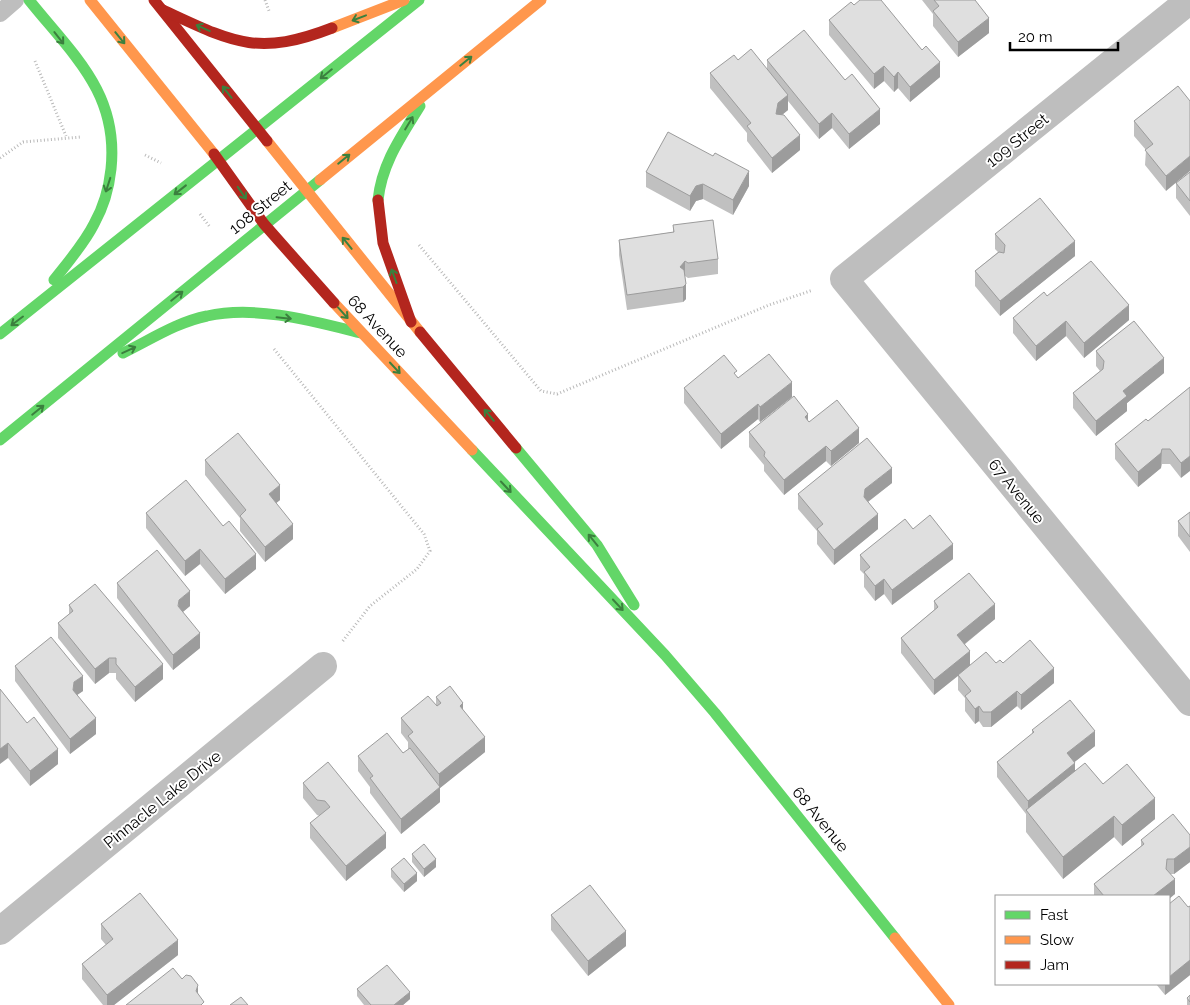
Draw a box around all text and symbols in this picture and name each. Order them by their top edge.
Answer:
one-way arrow [352,13,367,23]
scale bar [1010,20,1118,52]
one-way arrow [196,22,211,32]
text: 20 m [1018,28,1053,46]
one-way arrow [53,31,64,44]
one-way arrow [115,31,126,44]
one-way arrow [460,55,473,66]
one-way arrow [320,69,333,80]
one-way arrow [222,86,233,99]
street label: 109 Street [982,109,1053,171]
one-way arrow [405,117,415,131]
one-way arrow [337,154,350,165]
one-way arrow [103,176,113,192]
street label: 108 Street [225,176,296,238]
one-way arrow [174,185,187,196]
one-way arrow [237,186,247,200]
one-way arrow [342,237,353,250]
one-way arrow [389,269,398,284]
one-way arrow [170,290,183,301]
street label: 68 Avenue [344,291,411,362]
one-way arrow [337,306,349,319]
one-way arrow [275,313,291,323]
one-way arrow [10,316,24,326]
one-way arrow [121,345,136,355]
one-way arrow [389,362,401,375]
one-way arrow [31,404,44,415]
one-way arrow [483,409,494,422]
street label: 67 Avenue [985,455,1049,528]
one-way arrow [500,480,512,493]
one-way arrow [587,534,598,547]
one-way arrow [612,599,624,611]
street label: Pinnacle Lake Drive [100,746,225,852]
street label: 68 Avenue [788,783,853,856]
legend [995,895,1170,985]
text: Fast [1040,906,1068,924]
text: Slow [1040,931,1074,949]
text: Jam [1040,956,1069,974]

